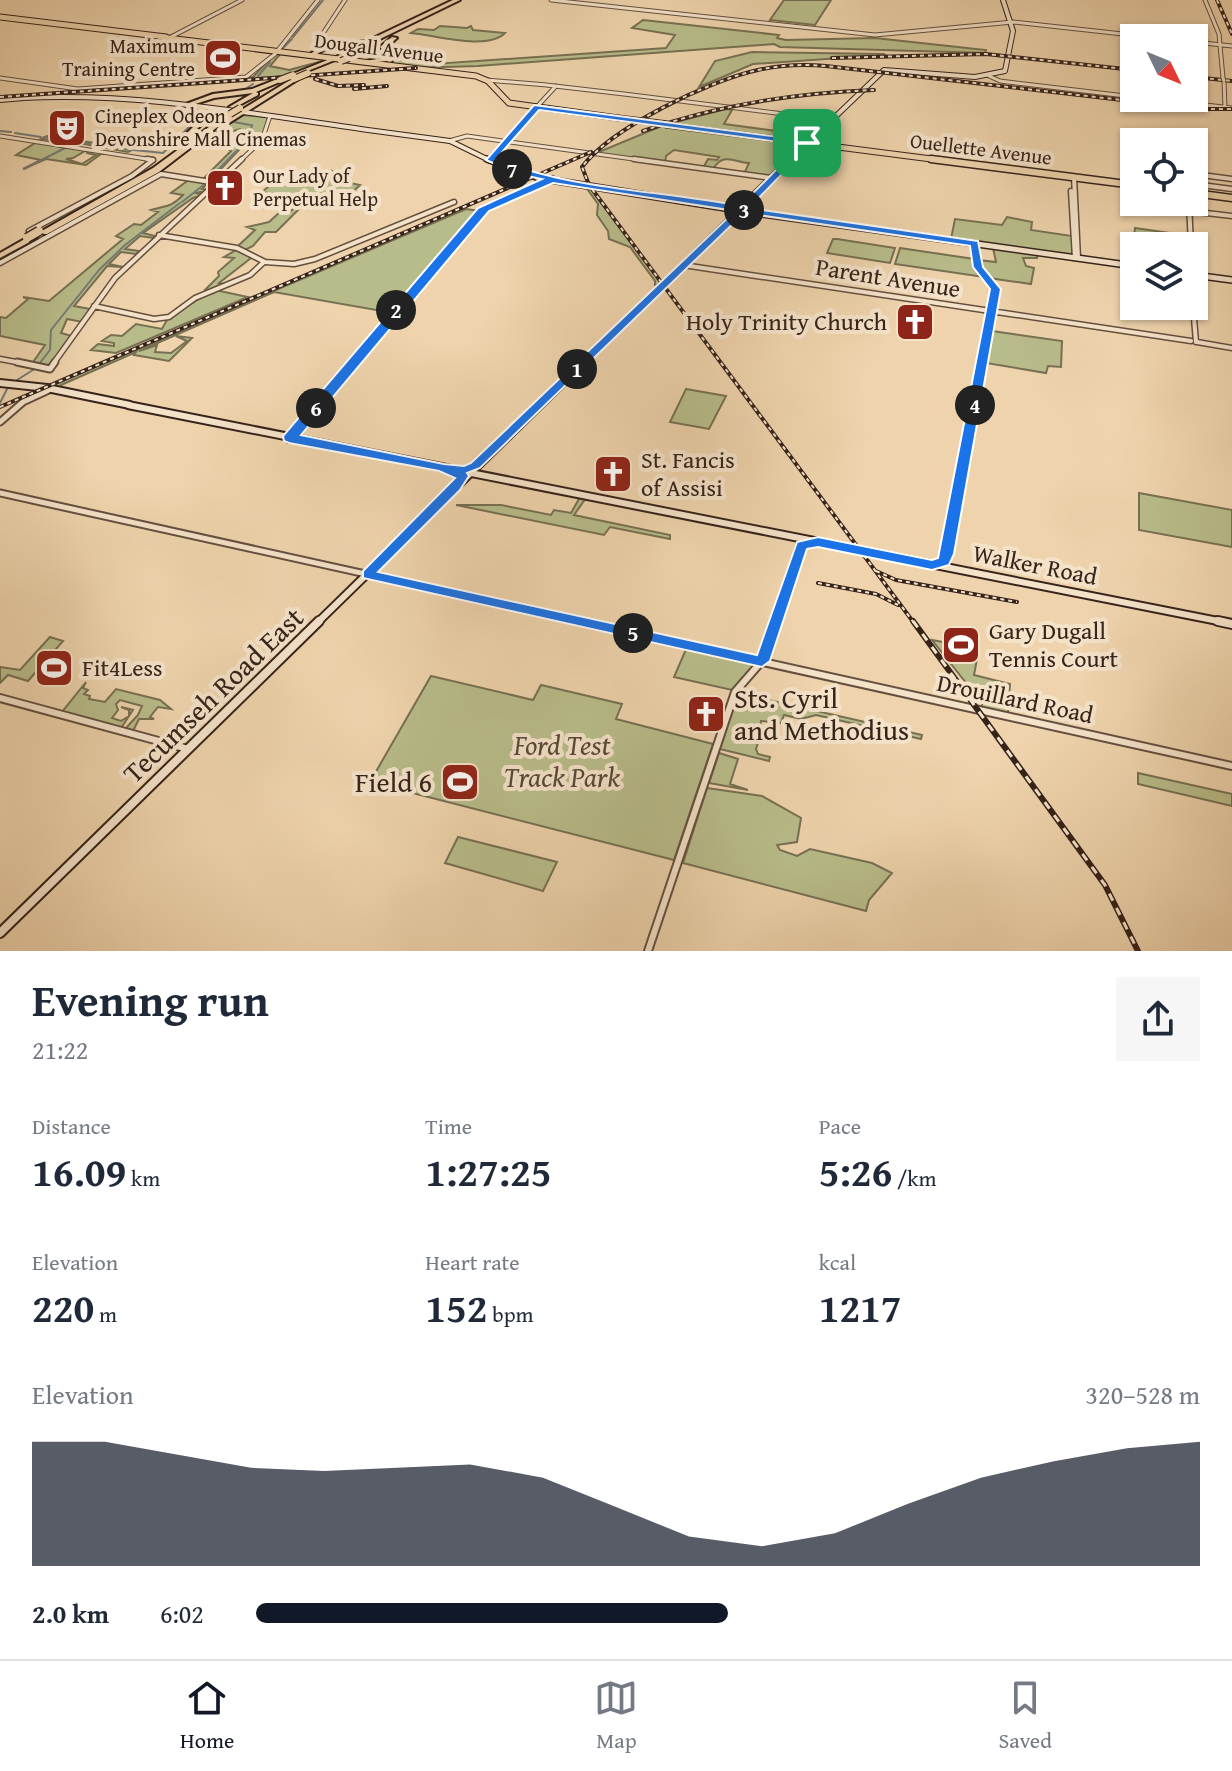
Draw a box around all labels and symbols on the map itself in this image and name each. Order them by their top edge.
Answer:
north arrow [1120,24,1208,112]
street label: Dougall Avenue [313,25,445,70]
place label: Maximum Training Centre [62,31,196,83]
sports icon: Maximum Training Centre [202,37,244,79]
place label: Cineplex Odeon Devonshire Mall Cinemas [95,101,306,153]
theatre icon: Cineplex Odeon Devonshire Mall Cinemas [46,107,88,149]
pin [773,109,841,177]
street label: Ouellette Avenue [909,125,1053,172]
pin: 7 [492,149,532,189]
place label: Our Lady of Perpetual Help [253,161,378,213]
church icon: Our Lady of Perpetual Help [204,167,246,209]
pin: 3 [724,190,764,230]
street label: Parent Avenue [813,249,963,306]
pin: 2 [376,290,416,330]
church icon: Holy Trinity Church [894,301,936,343]
place label: Holy Trinity Church [686,304,888,339]
pin: 1 [557,349,597,389]
pin: 4 [955,385,995,425]
pin: 6 [296,388,336,428]
place label: St. Fancis of Assisi [641,442,735,505]
church icon: St. Fancis of Assisi [592,453,634,495]
street label: Walker Road [970,535,1100,594]
street label: Tecumseh Road East [113,597,312,792]
pin: 5 [613,613,653,653]
place label: Gary Dugall Tennis Court [989,613,1118,676]
sports icon: Gary Dugall Tennis Court [940,624,982,666]
sports icon: Fit4Less [33,647,75,689]
place label: Fit4Less [82,650,162,685]
street label: Drouillard Road [934,665,1097,732]
place label: Sts. Cyril and Methodius [734,677,909,750]
church icon: Sts. Cyril and Methodius [685,693,727,735]
park label: Ford Test Track Park [504,724,620,797]
place label: Field 6 [355,761,432,802]
sports icon: Field 6 [439,761,481,803]

